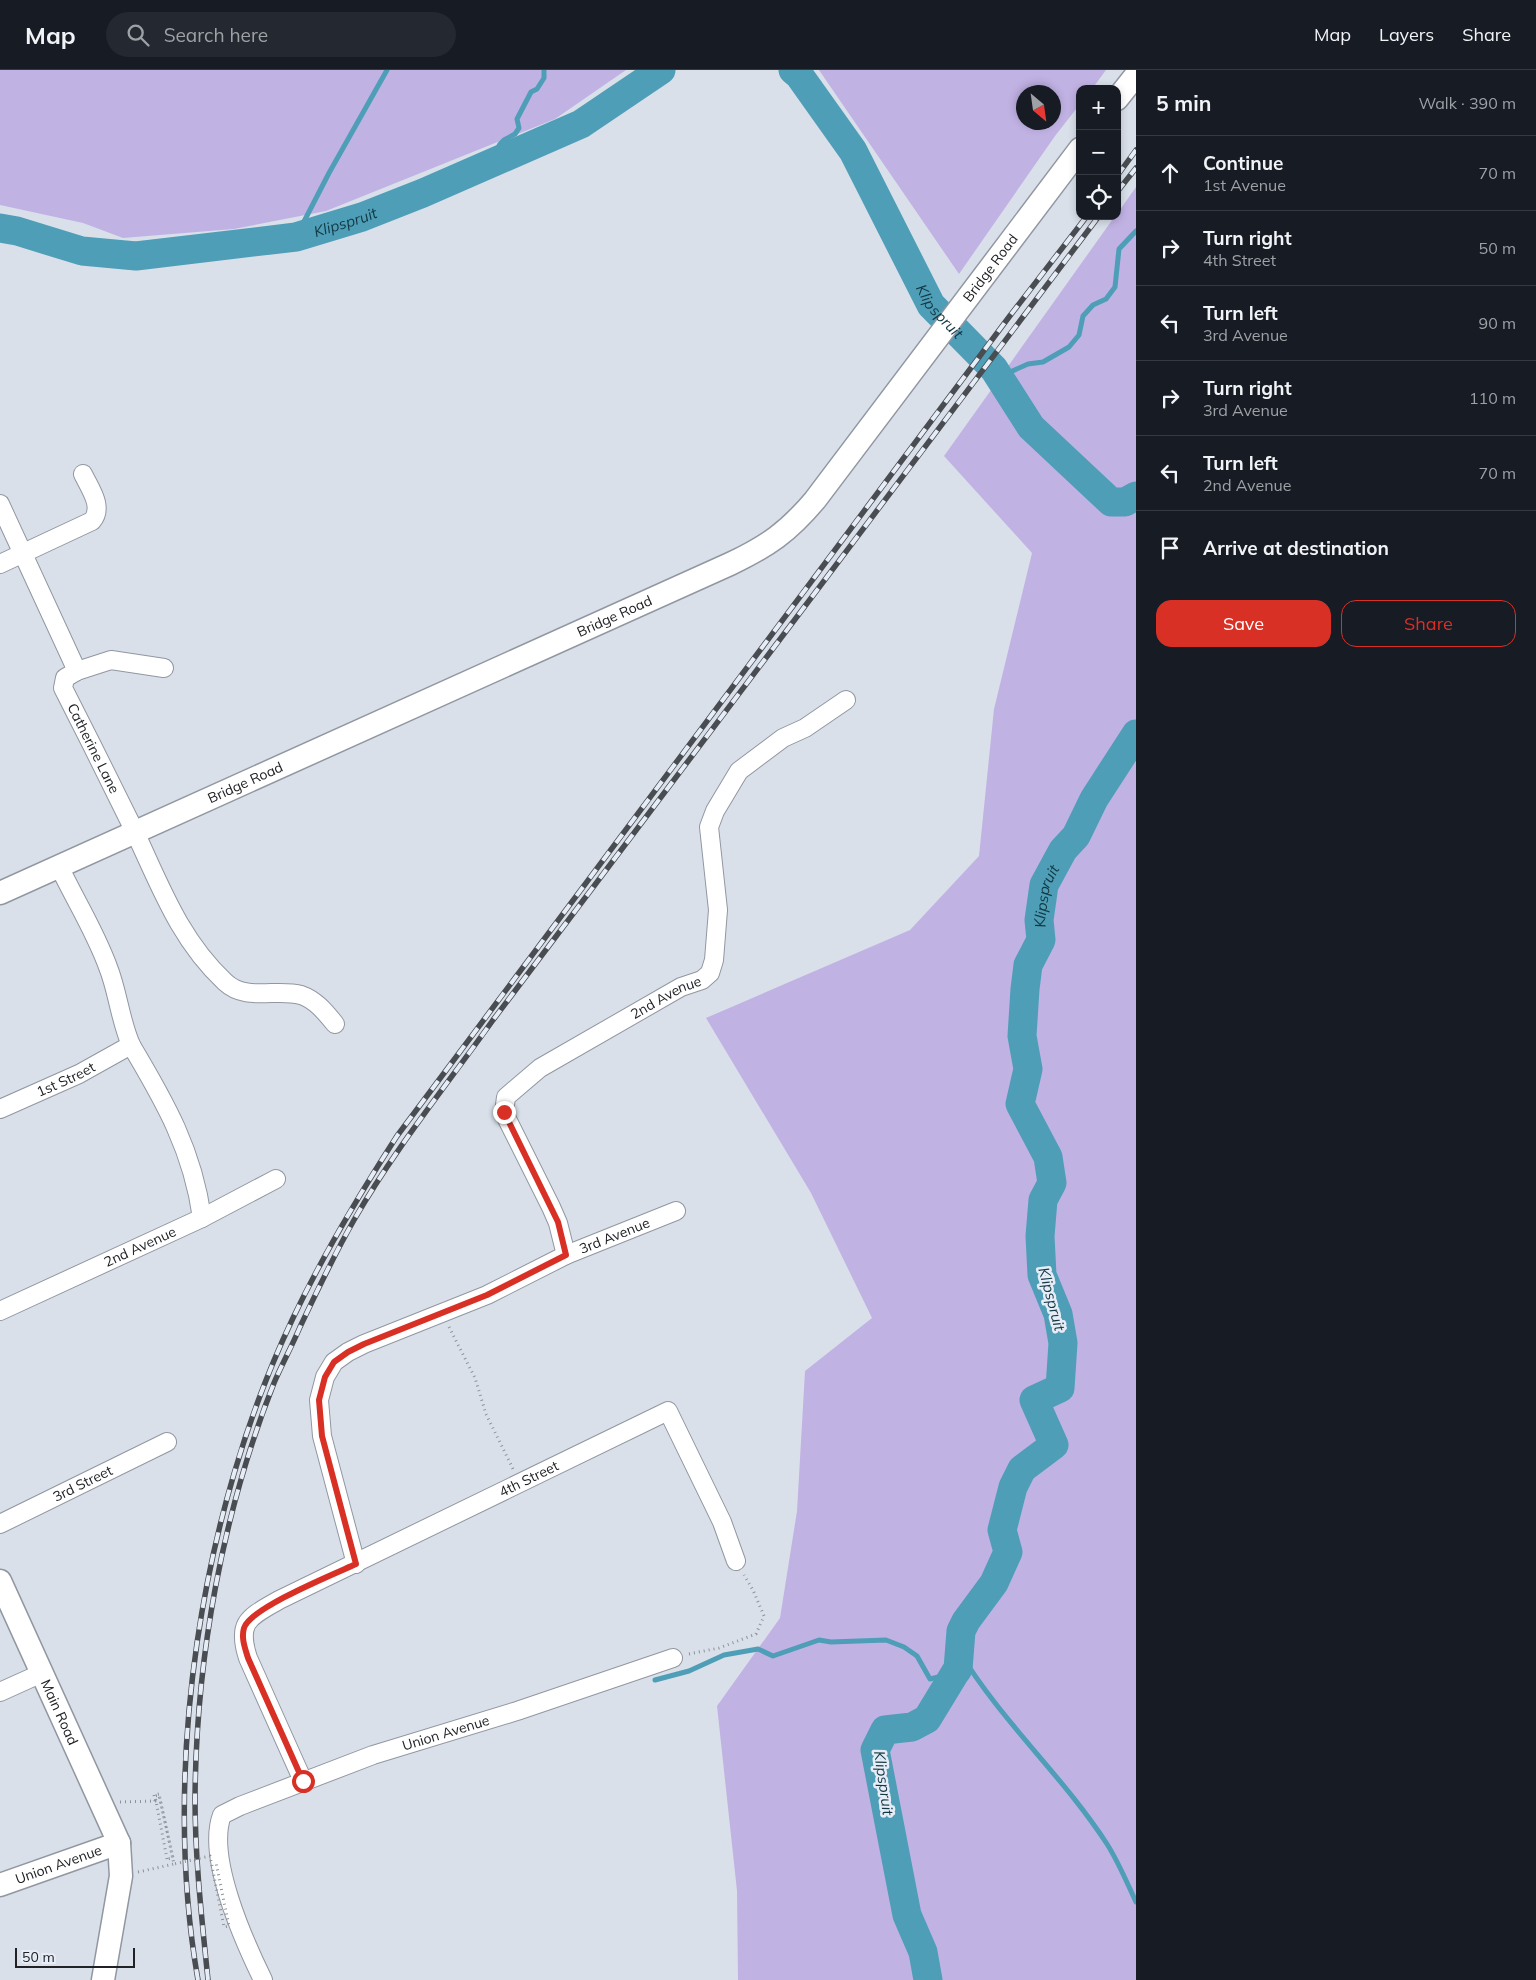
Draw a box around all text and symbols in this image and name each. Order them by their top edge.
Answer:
search box [106,12,456,57]
text: Map [25,20,76,50]
icon: search [124,21,152,49]
text: Search here [164,23,268,47]
text: Map [1314,23,1351,46]
text: Layers [1379,23,1434,46]
text: Share [1462,23,1511,46]
north arrow [1016,85,1061,130]
map controls [1076,85,1121,220]
button: + [1076,85,1121,130]
text: 5 min [1156,90,1211,116]
text: Walk · 390 m [1418,93,1516,113]
button: − [1076,130,1121,175]
text: Continue [1203,151,1283,175]
icon: ahead [1156,159,1184,187]
text: 70 m [1479,163,1516,183]
button: locate [1076,175,1121,220]
text: 1st Avenue [1203,175,1286,195]
water label: Klipspruit [311,202,380,241]
text: Turn right [1203,226,1292,250]
street label: Bridge Road [959,230,1022,305]
icon: right [1156,234,1184,262]
text: 50 m [1479,238,1516,258]
text: 4th Street [1203,250,1276,270]
water label: Klipspruit [912,281,968,343]
text: Turn left [1203,301,1278,325]
icon: left [1156,309,1184,337]
text: 90 m [1479,313,1516,333]
text: 3rd Avenue [1203,325,1288,345]
text: Turn right [1203,376,1292,400]
icon: right [1156,384,1184,412]
text: 110 m [1469,388,1516,408]
text: 3rd Avenue [1203,400,1288,420]
text: Turn left [1203,451,1278,475]
icon: left [1156,459,1184,487]
text: 70 m [1479,463,1516,483]
text: 2nd Avenue [1203,475,1291,495]
icon: arrive [1156,534,1184,562]
text: Arrive at destination [1203,536,1389,560]
street label: Bridge Road [574,591,655,641]
button: Save [1156,600,1331,647]
button: Share [1341,600,1516,647]
street label: Catherine Lane [63,700,124,796]
street label: Bridge Road [205,758,286,807]
water label: Klipspruit [1029,861,1063,929]
street label: 2nd Avenue [627,972,704,1023]
street label: 1st Street [34,1058,98,1101]
route end [493,1101,516,1124]
street label: 3rd Avenue [577,1213,652,1258]
street label: 2nd Avenue [101,1222,179,1271]
water label: Klipspruit [1034,1265,1070,1334]
street label: 4th Street [496,1457,561,1501]
street label: 3rd Street [50,1461,115,1506]
street label: Main Road [37,1677,82,1748]
street label: Union Avenue [400,1711,492,1755]
water label: Klipspruit [870,1749,898,1817]
route start [292,1770,315,1793]
street label: Union Avenue [13,1841,104,1888]
scale bar [15,1945,135,1968]
text: 50 m [22,1948,55,1966]

